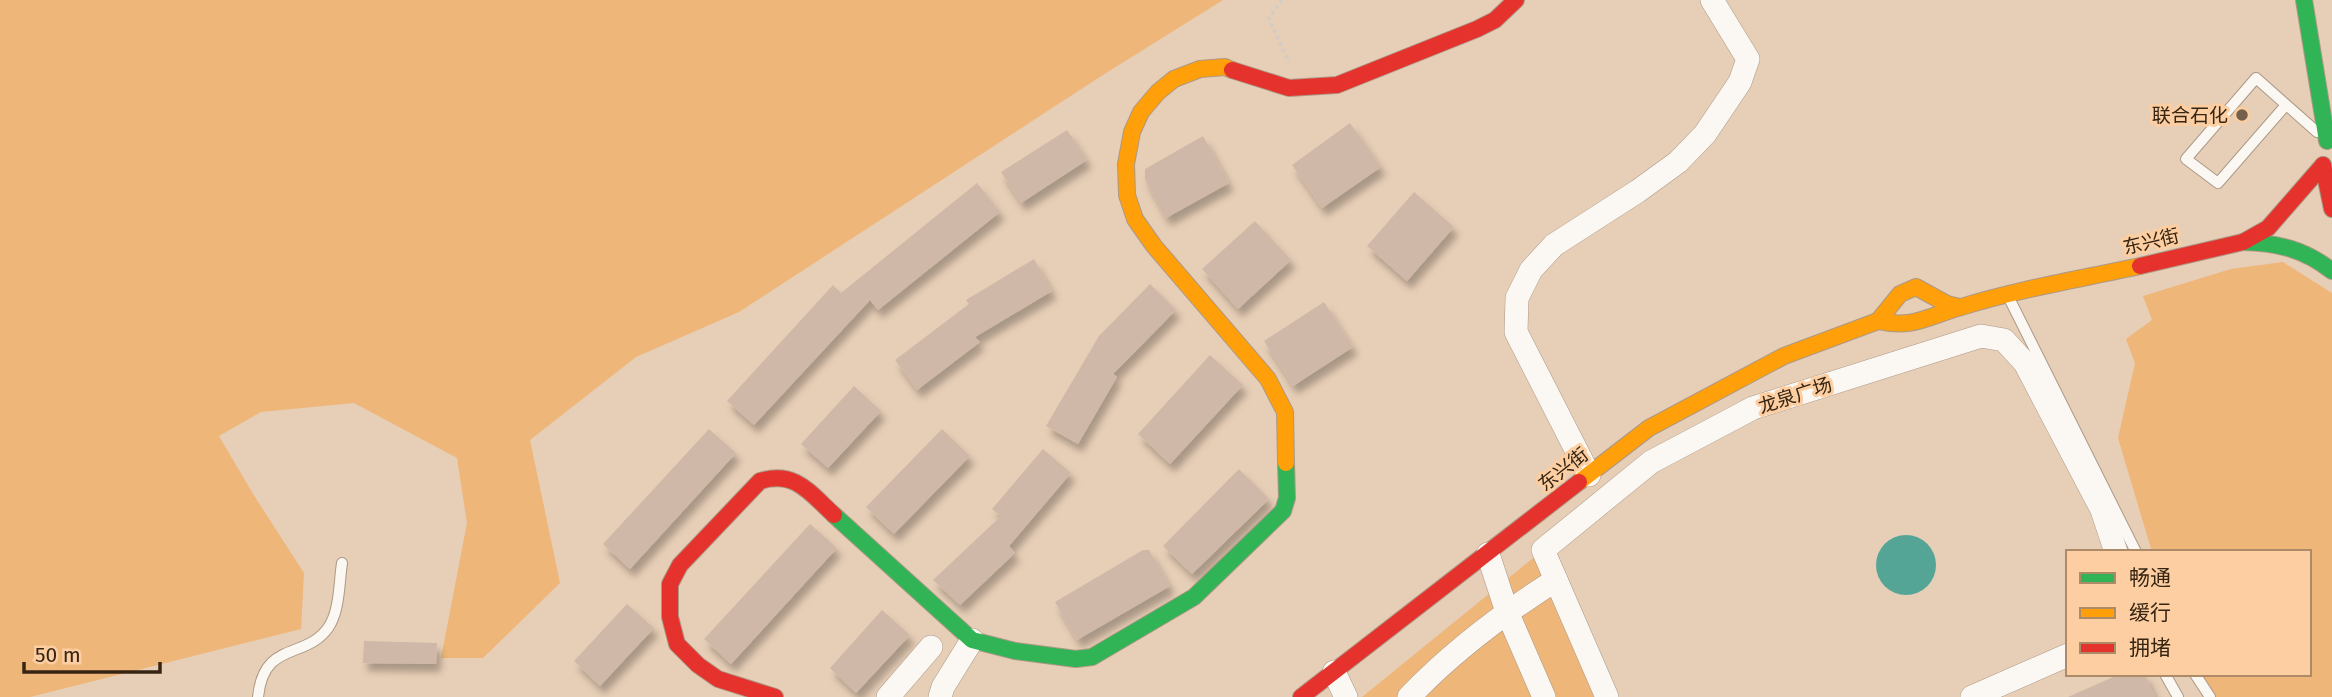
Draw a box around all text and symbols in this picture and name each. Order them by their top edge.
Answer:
place label: 联合石化 [2152,104,2228,127]
marker: 联合石化 [2234,107,2250,123]
street label: 东兴街 [2121,224,2181,259]
street label: 龙泉广场 [1755,373,1835,418]
street label: 东兴街 [1534,443,1593,496]
legend [2066,550,2311,676]
text: 畅通 [2129,565,2171,591]
text: 缓行 [2129,600,2171,626]
scale bar [24,630,161,674]
text: 拥堵 [2129,635,2171,661]
text: 50 m [35,642,81,668]

